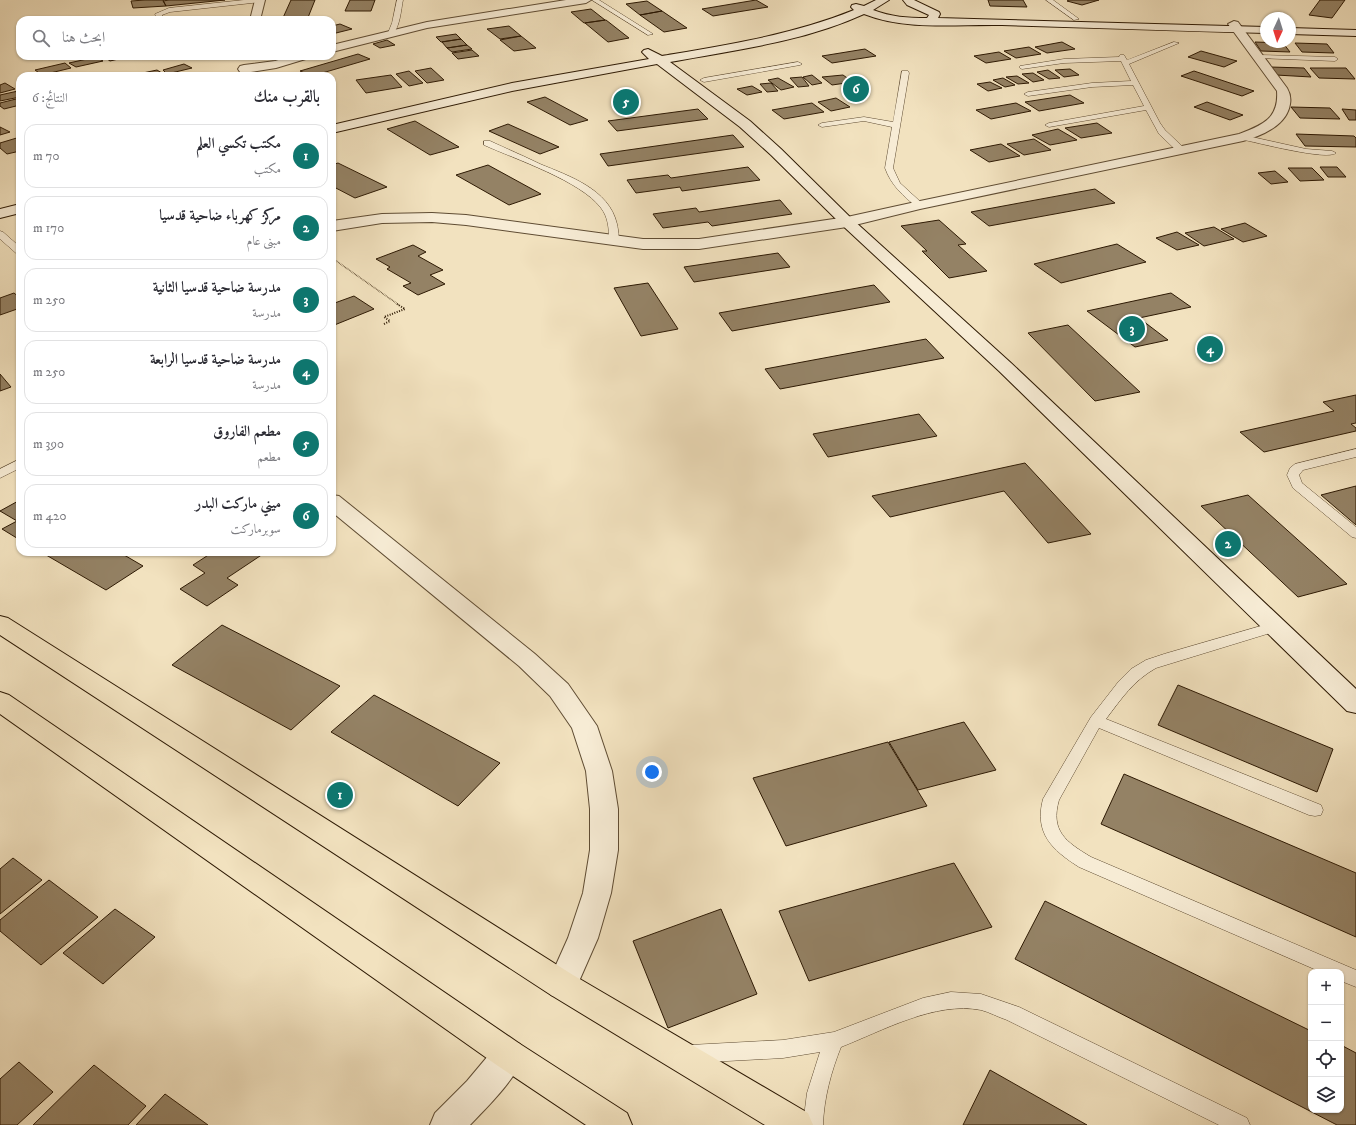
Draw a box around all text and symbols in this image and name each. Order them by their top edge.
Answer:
north arrow [1260,12,1296,48]
search box [16,16,336,60]
icon: search [30,27,52,49]
text: ابحث هنا [62,28,105,47]
pin: 6 [843,74,869,104]
text: بالقرب منك [254,86,320,108]
pin: 5 [613,87,639,117]
text: النتائج: 6 [32,90,68,106]
text: مكتب تكسي العلم [196,134,281,153]
text: 70 m [33,148,59,164]
text: 1 [304,148,308,164]
text: مكتب [254,161,281,177]
text: مركز كهرباء ضاحية قدسيا [159,206,281,225]
text: 170 m [33,220,64,236]
text: 2 [303,220,309,236]
text: مبنى عام [247,233,281,249]
text: مدرسة ضاحية قدسيا الثانية [153,278,281,297]
text: 250 m [33,292,65,308]
text: 3 [304,292,308,308]
text: مدرسة [252,305,281,321]
pin: 3 [1119,314,1145,344]
pin: 4 [1197,334,1223,364]
text: مدرسة ضاحية قدسيا الرابعة [150,350,281,369]
text: 250 m [33,364,65,380]
text: 4 [302,364,310,380]
text: مدرسة [252,377,281,393]
text: مطعم الفاروق [213,422,281,441]
text: 390 m [33,436,64,452]
text: 5 [303,436,309,452]
text: مطعم [257,449,281,465]
text: ميني ماركت البدر [195,494,281,513]
text: 420 m [33,508,66,524]
text: 6 [303,508,309,524]
text: سوبرماركت [231,521,281,537]
pin: 2 [1215,529,1241,559]
your location [642,762,662,782]
pin: 1 [327,780,353,810]
map controls [1308,969,1344,1113]
button: + [1308,969,1344,1005]
button: − [1308,1005,1344,1041]
button: locate [1308,1041,1344,1077]
button: layers [1308,1077,1344,1113]

